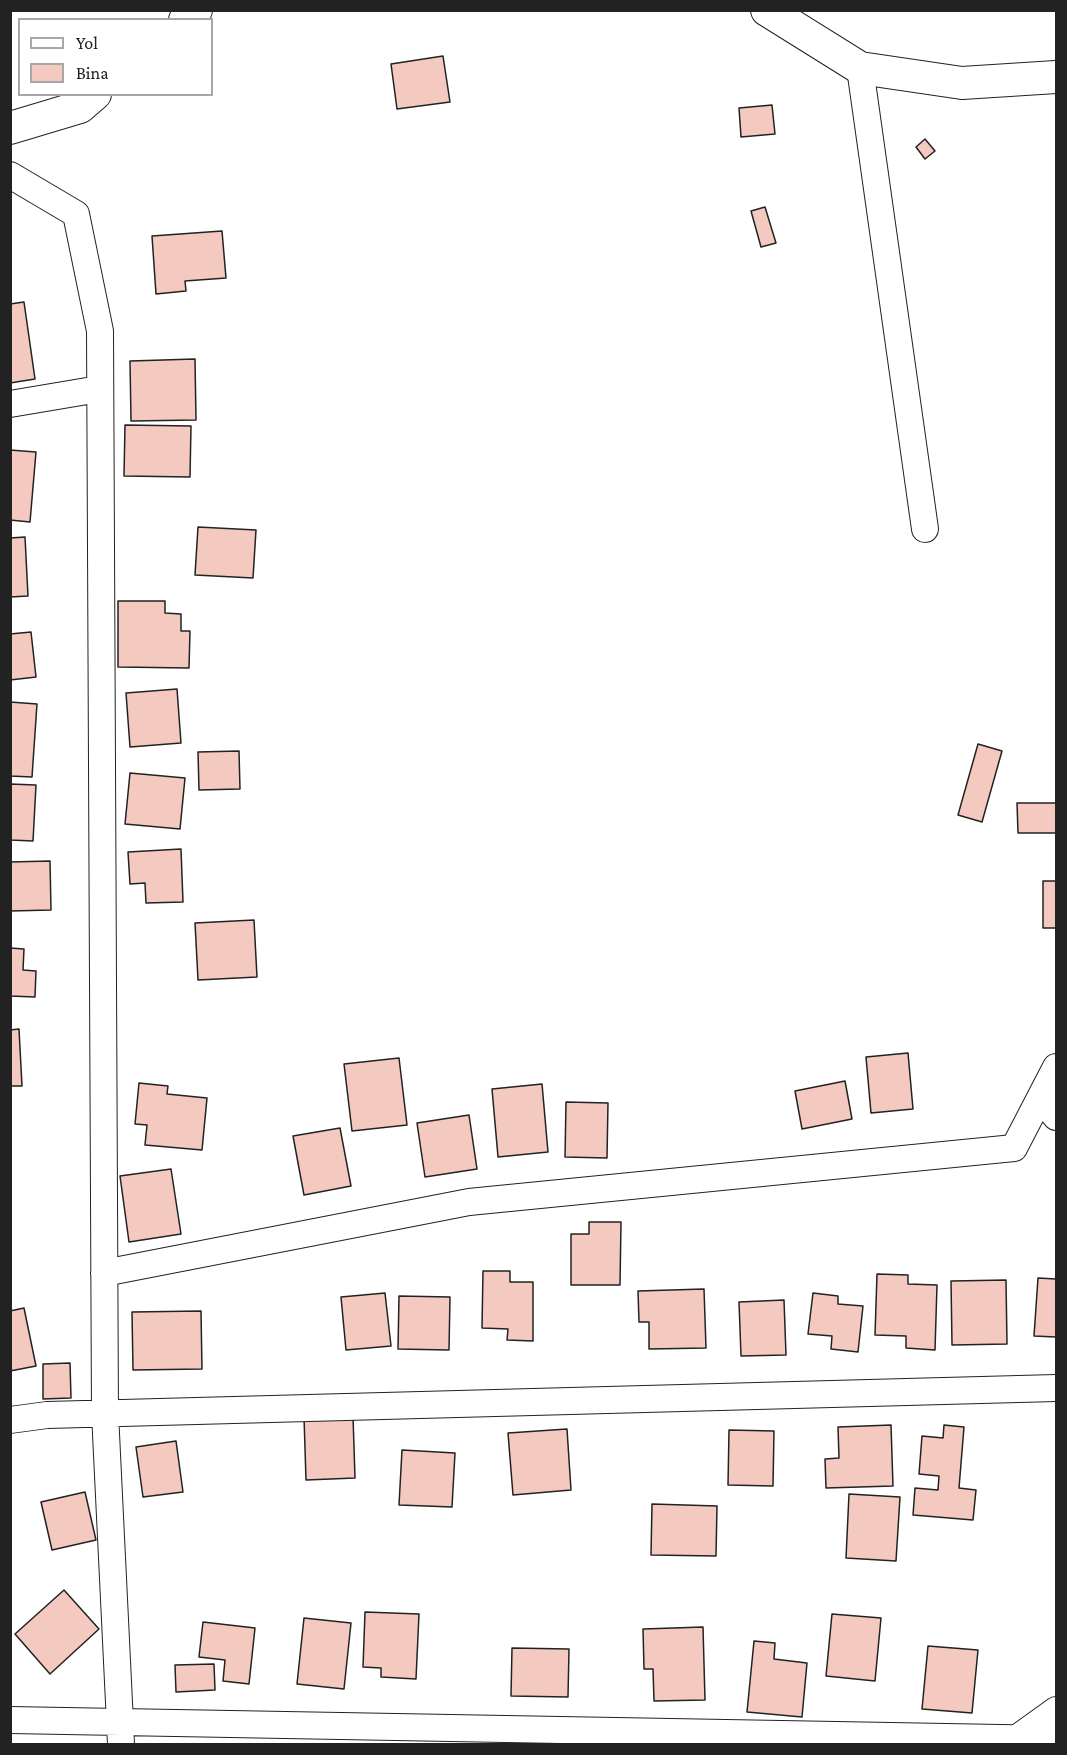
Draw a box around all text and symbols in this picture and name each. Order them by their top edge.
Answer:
legend [18,18,213,96]
text: Yol [76,33,98,53]
text: Bina [76,63,109,83]

